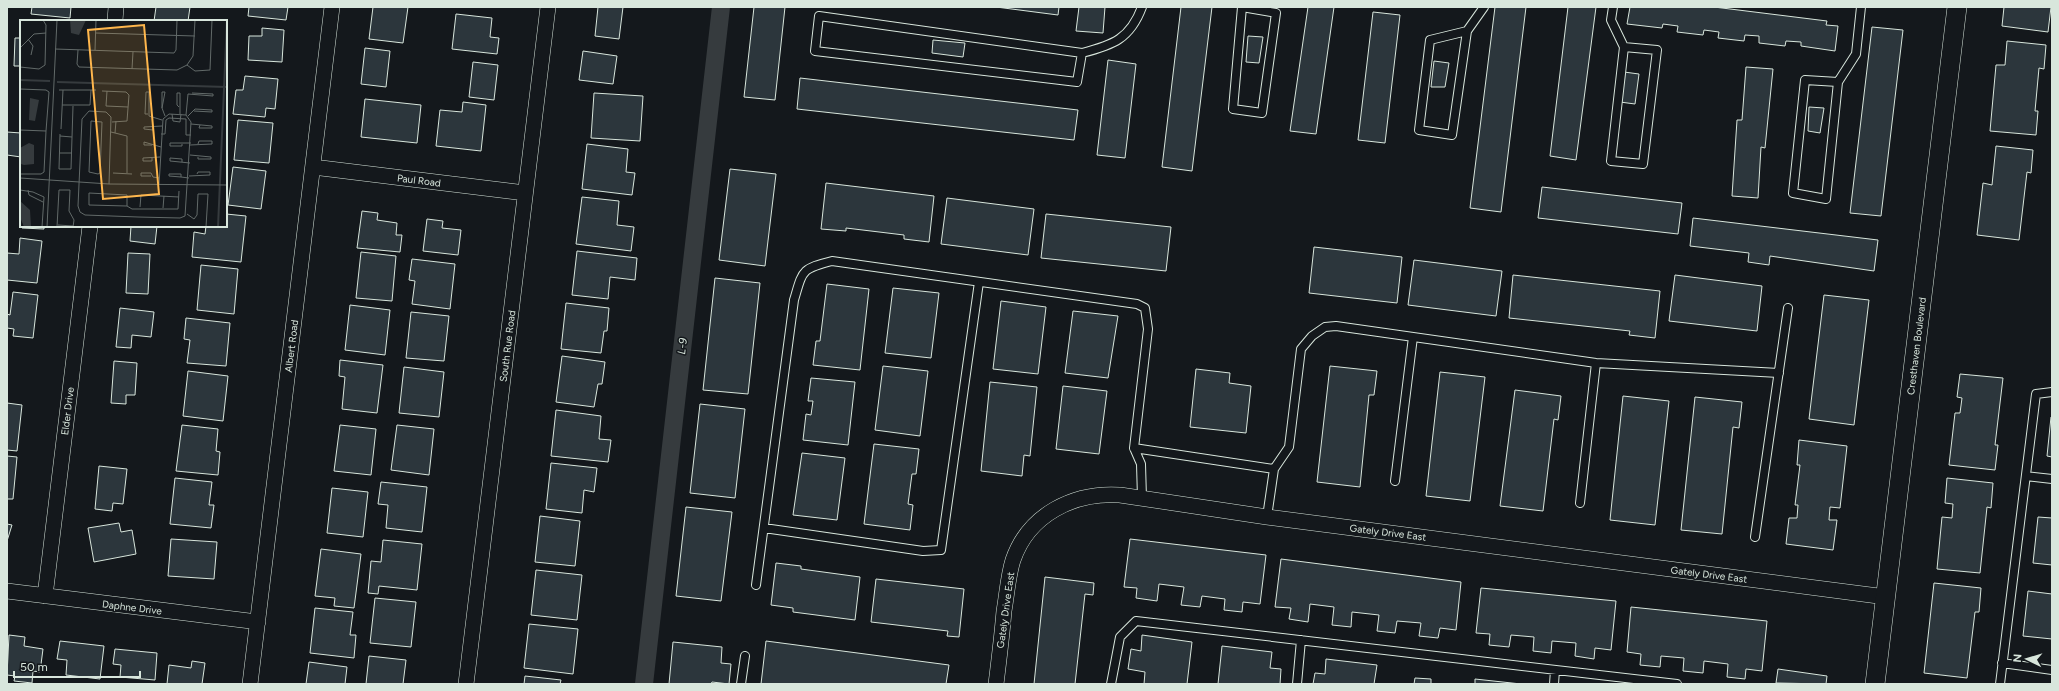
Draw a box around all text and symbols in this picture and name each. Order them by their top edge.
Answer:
inset map [20,20,227,227]
street label: Paul Road [396,171,442,190]
street label: Cresthaven Boulevard [1904,296,1929,396]
street label: South Rue Road [497,309,518,383]
street label: Albert Road [282,319,301,373]
water label: L-9 [675,336,690,355]
street label: Elder Drive [58,386,77,436]
street label: Gately Drive East [1349,521,1427,544]
street label: Gately Drive East [1670,563,1748,586]
street label: Gately Drive East [994,571,1017,649]
street label: Daphne Drive [101,597,163,618]
north arrow [2007,639,2047,679]
scale bar [14,653,140,679]
text: N [2011,653,2024,663]
text: 50 m [20,660,48,674]

